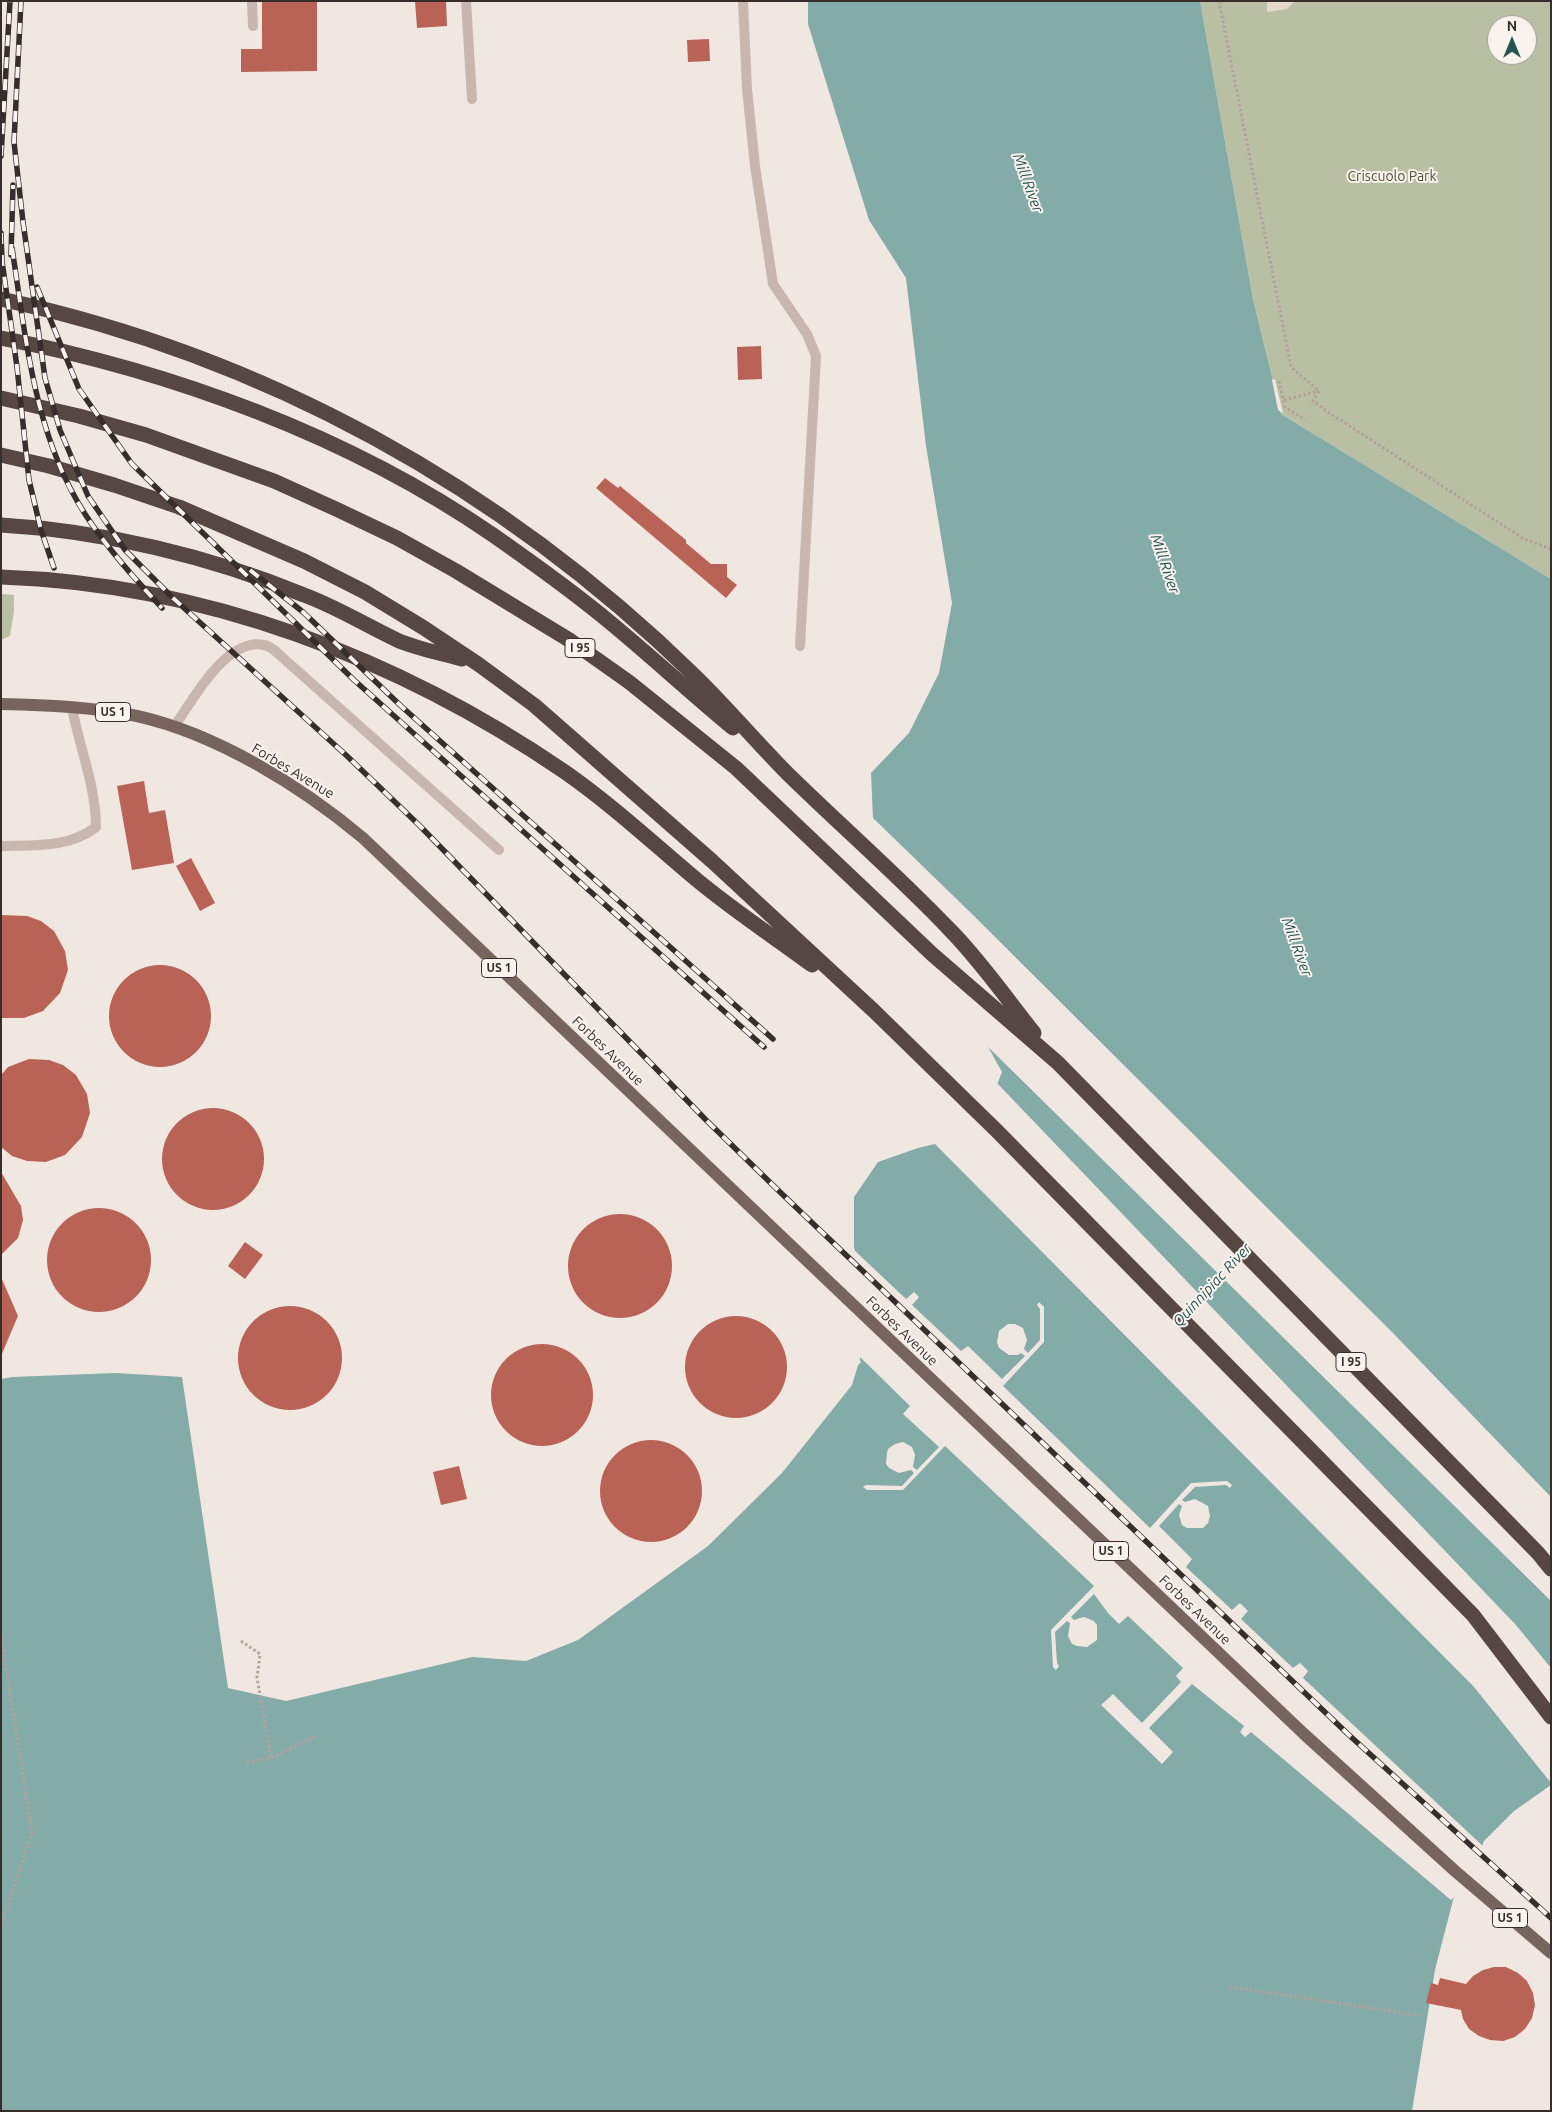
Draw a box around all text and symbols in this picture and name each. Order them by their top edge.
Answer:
north arrow [1487,15,1537,65]
text: N [1507,18,1517,34]
water label: Mill River [1009,151,1047,215]
park label: Criscuolo Park [1348,168,1436,184]
water label: Mill River [1146,532,1184,596]
road number: I 95 [565,638,595,658]
road number: US 1 [96,702,130,722]
street label: Forbes Avenue [249,740,337,802]
water label: Mill River [1278,915,1316,979]
road number: US 1 [482,958,516,978]
street label: Forbes Avenue [569,1013,647,1089]
water label: Quinnipiac River [1169,1240,1255,1330]
street label: Forbes Avenue [863,1293,941,1369]
road number: I 95 [1336,1352,1366,1371]
road number: US 1 [1094,1542,1128,1560]
street label: Forbes Avenue [1156,1572,1234,1648]
road number: US 1 [1492,1909,1528,1928]

